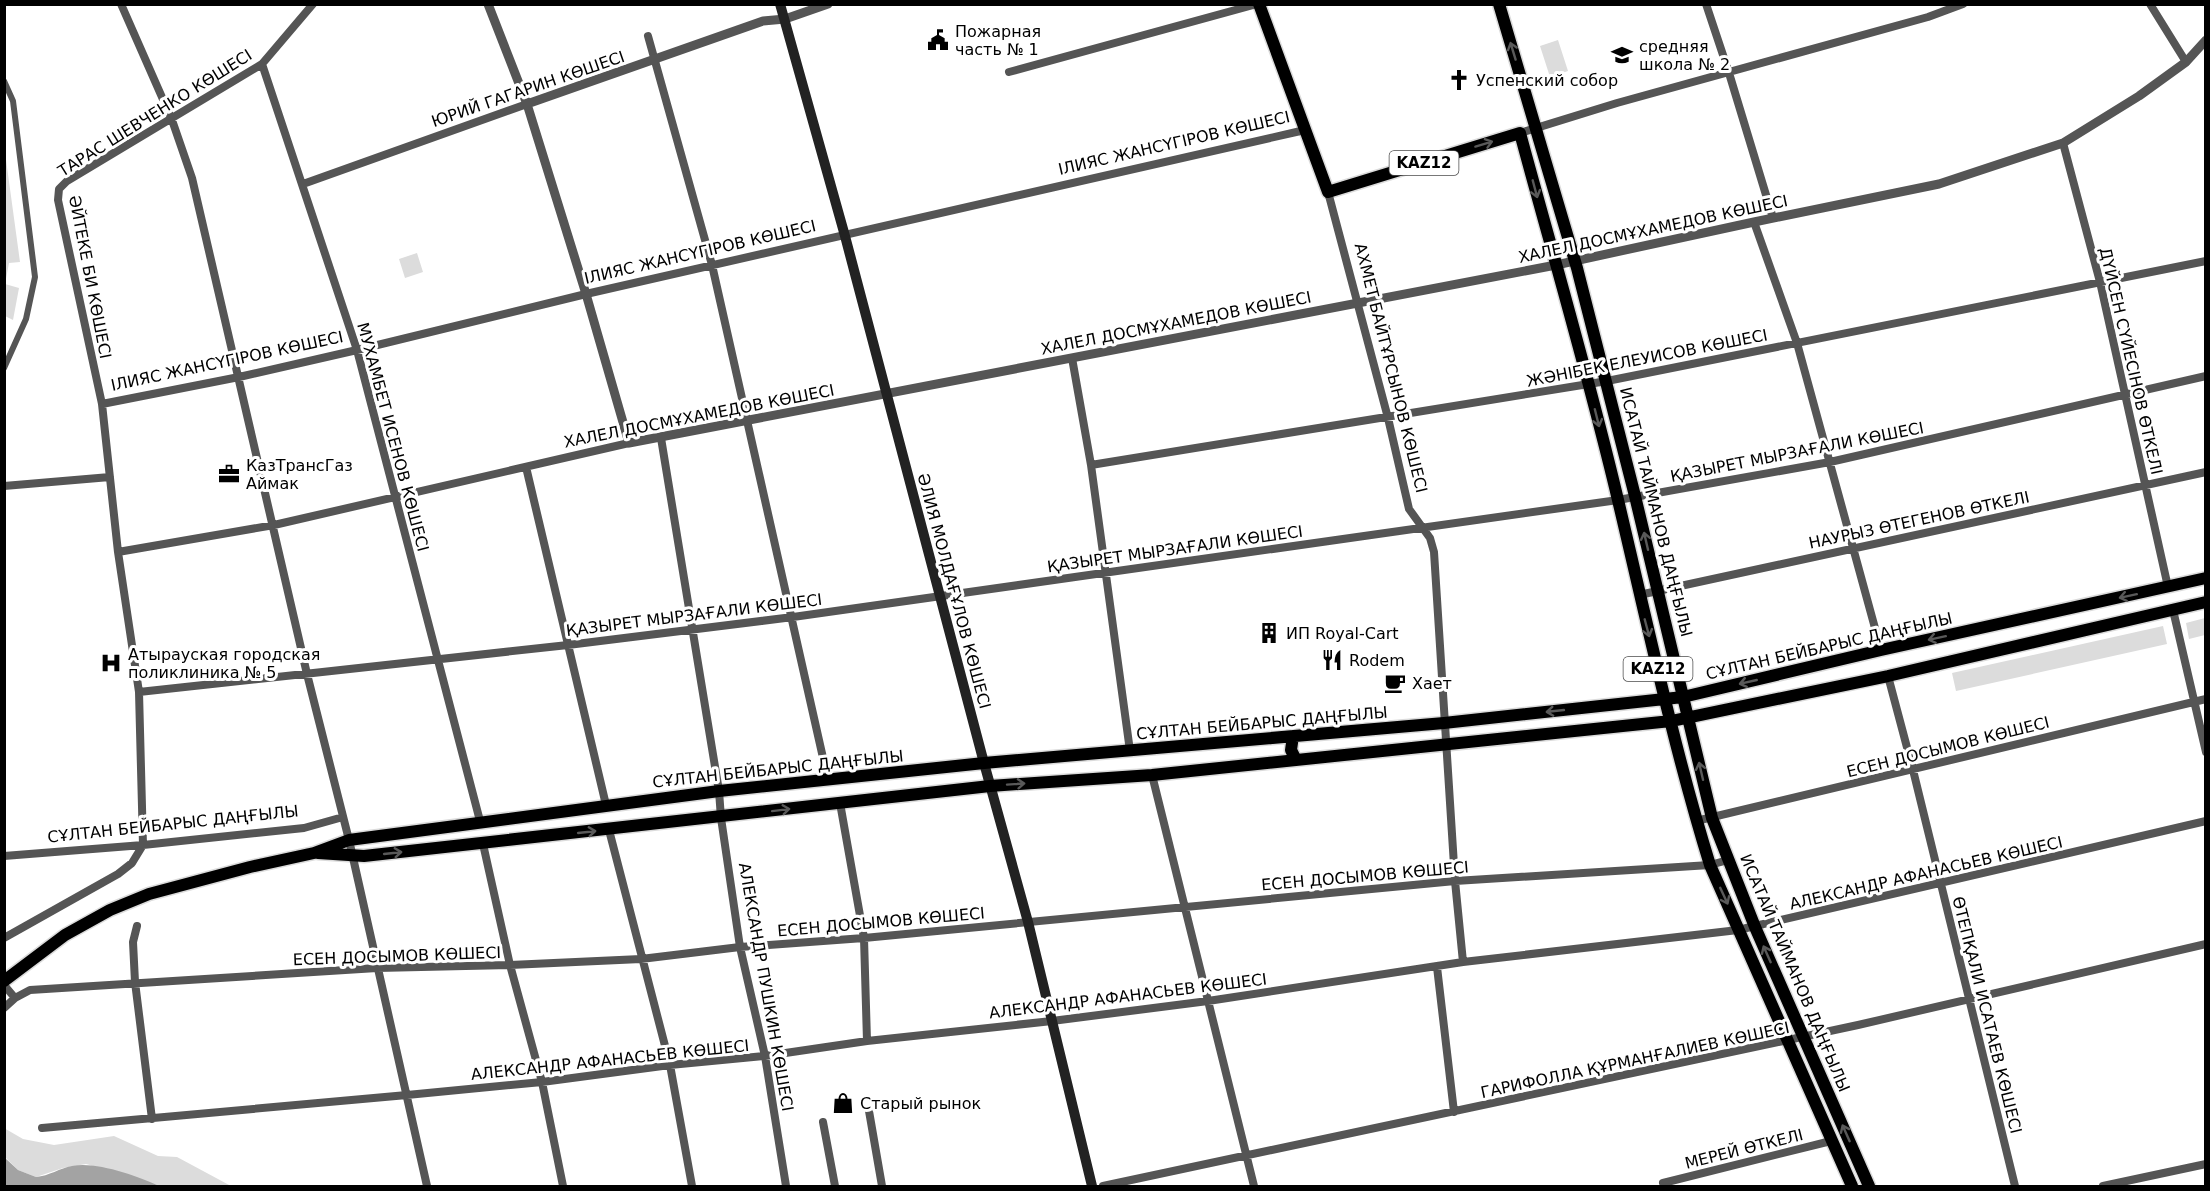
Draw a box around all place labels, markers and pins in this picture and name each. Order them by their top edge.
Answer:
place label: Пожарная часть № 1 [955,22,1041,59]
public building icon: Пожарная часть № 1 [926,28,950,52]
place label: cредняя школа № 2 [1639,37,1730,74]
school or university icon: cредняя школа № 2 [1610,43,1634,67]
church icon: Успенский собор [1447,68,1471,92]
place label: Успенский собор [1476,71,1618,90]
place label: КазТрансГаз Аймак [246,456,353,493]
office icon: КазТрансГаз Аймак [217,462,241,486]
building icon: ИП Royal-Cart [1257,621,1281,645]
place label: ИП Royal-Cart [1286,624,1399,643]
place label: Атырауская городская поликлиника № 5 [128,645,320,682]
restaurant icon: Rodem [1320,648,1344,672]
hospital icon: Атырауская городская поликлиника № 5 [99,651,123,675]
place label: Rodem [1349,651,1405,670]
cafe icon: Хает [1383,671,1407,695]
place label: Хает [1412,674,1452,693]
shop icon: Старый рынок [831,1091,855,1115]
place label: Старый рынок [860,1094,982,1113]

